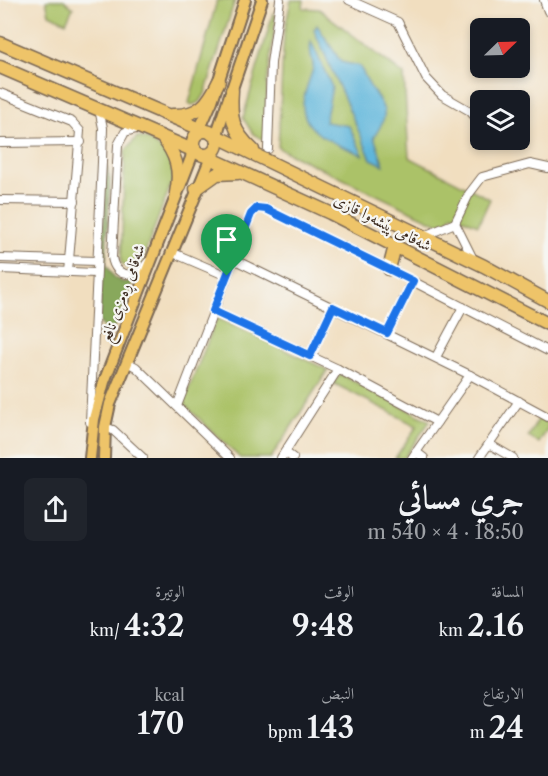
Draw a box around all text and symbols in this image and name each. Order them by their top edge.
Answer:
north arrow [470,18,530,78]
map controls [470,18,530,150]
button: layers [470,90,530,150]
street label: شەقامی پێشەوا قازی [330,189,435,257]
pin [201,214,252,276]
icon: arrive [210,223,243,256]
street label: شەقامی ڕەمزی نافع [95,241,155,347]
text: جري مسائي [398,477,524,518]
button: share [24,478,87,541]
text: 18:50 · 4 × 540 m [367,520,524,544]
text: الوتيرة [155,581,185,601]
text: الوقت [324,581,354,601]
text: المسافة [491,581,524,601]
text: 4:32 [124,607,185,644]
text: 9:48 [292,607,354,644]
text: 2.16 [467,607,524,644]
text: /km [90,620,124,640]
text: km [439,620,467,640]
text: النبض [321,683,354,703]
text: الارتفاع [482,683,524,703]
text: kcal [154,685,185,705]
text: 170 [137,705,185,742]
text: 143 [307,709,354,746]
text: 24 [489,709,524,746]
text: bpm [268,722,307,742]
text: m [470,722,489,742]

